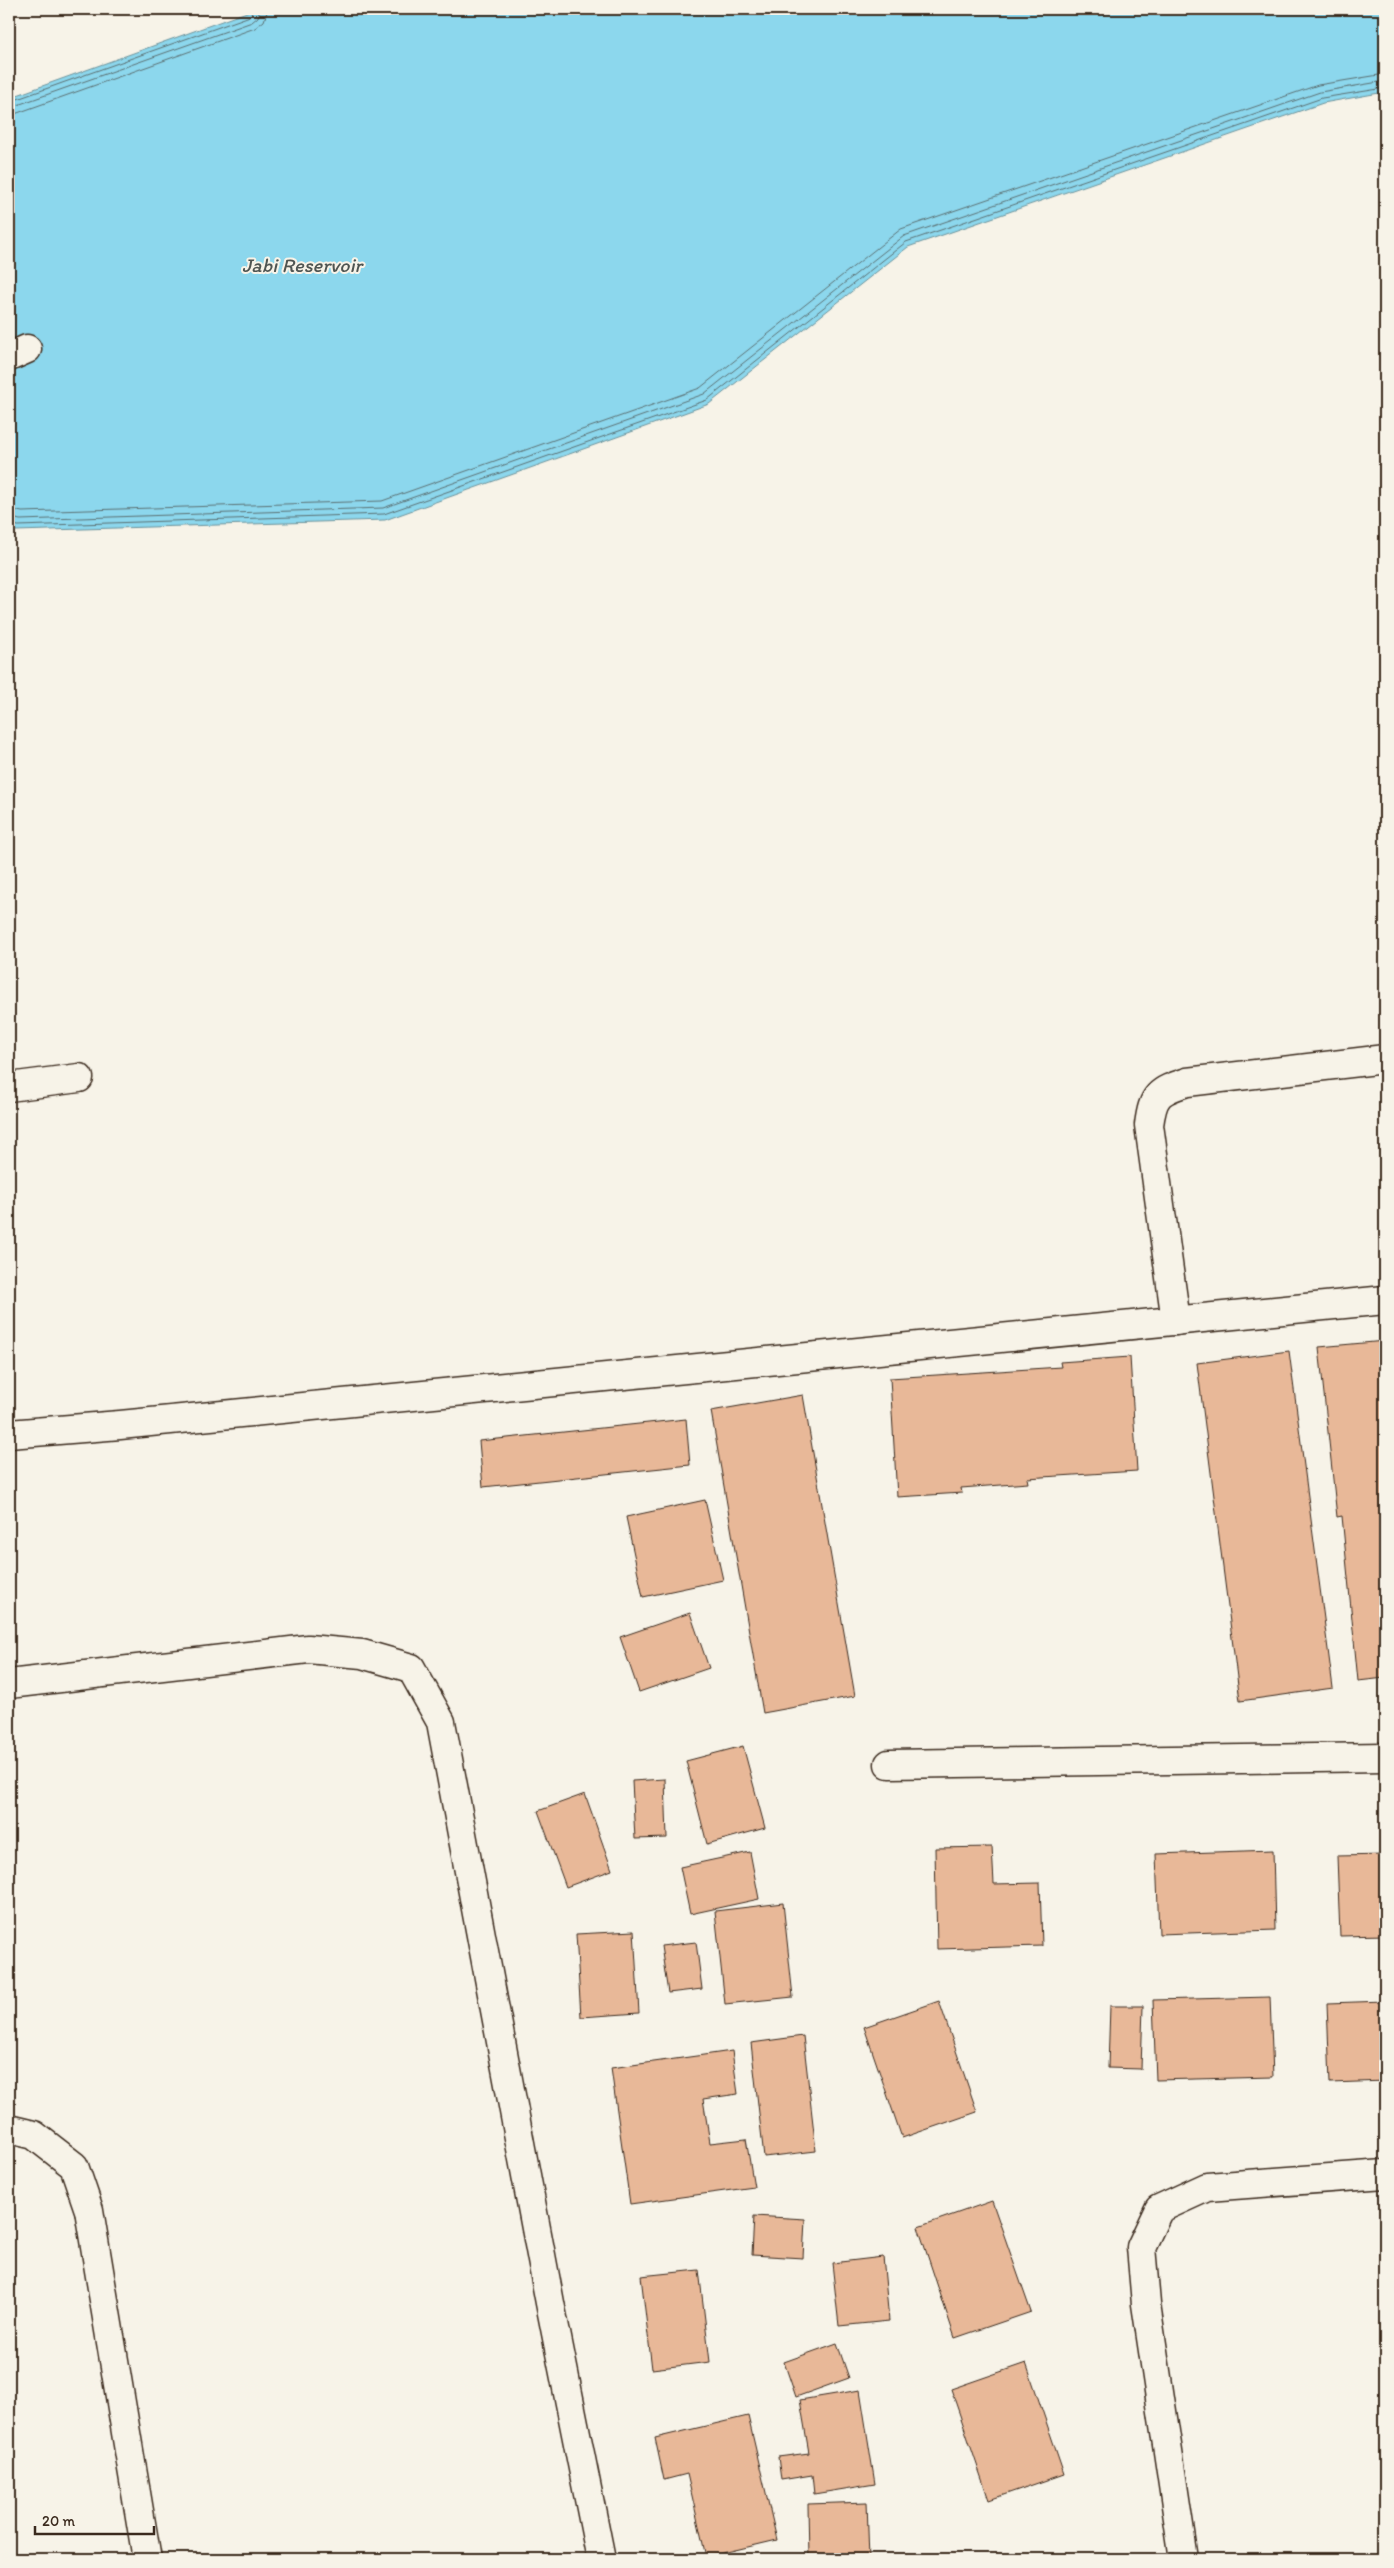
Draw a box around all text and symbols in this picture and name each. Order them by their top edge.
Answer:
water label: Jabi Reservoir [242,253,365,277]
scale bar [35,2503,154,2535]
text: 20 m [42,2512,76,2530]

